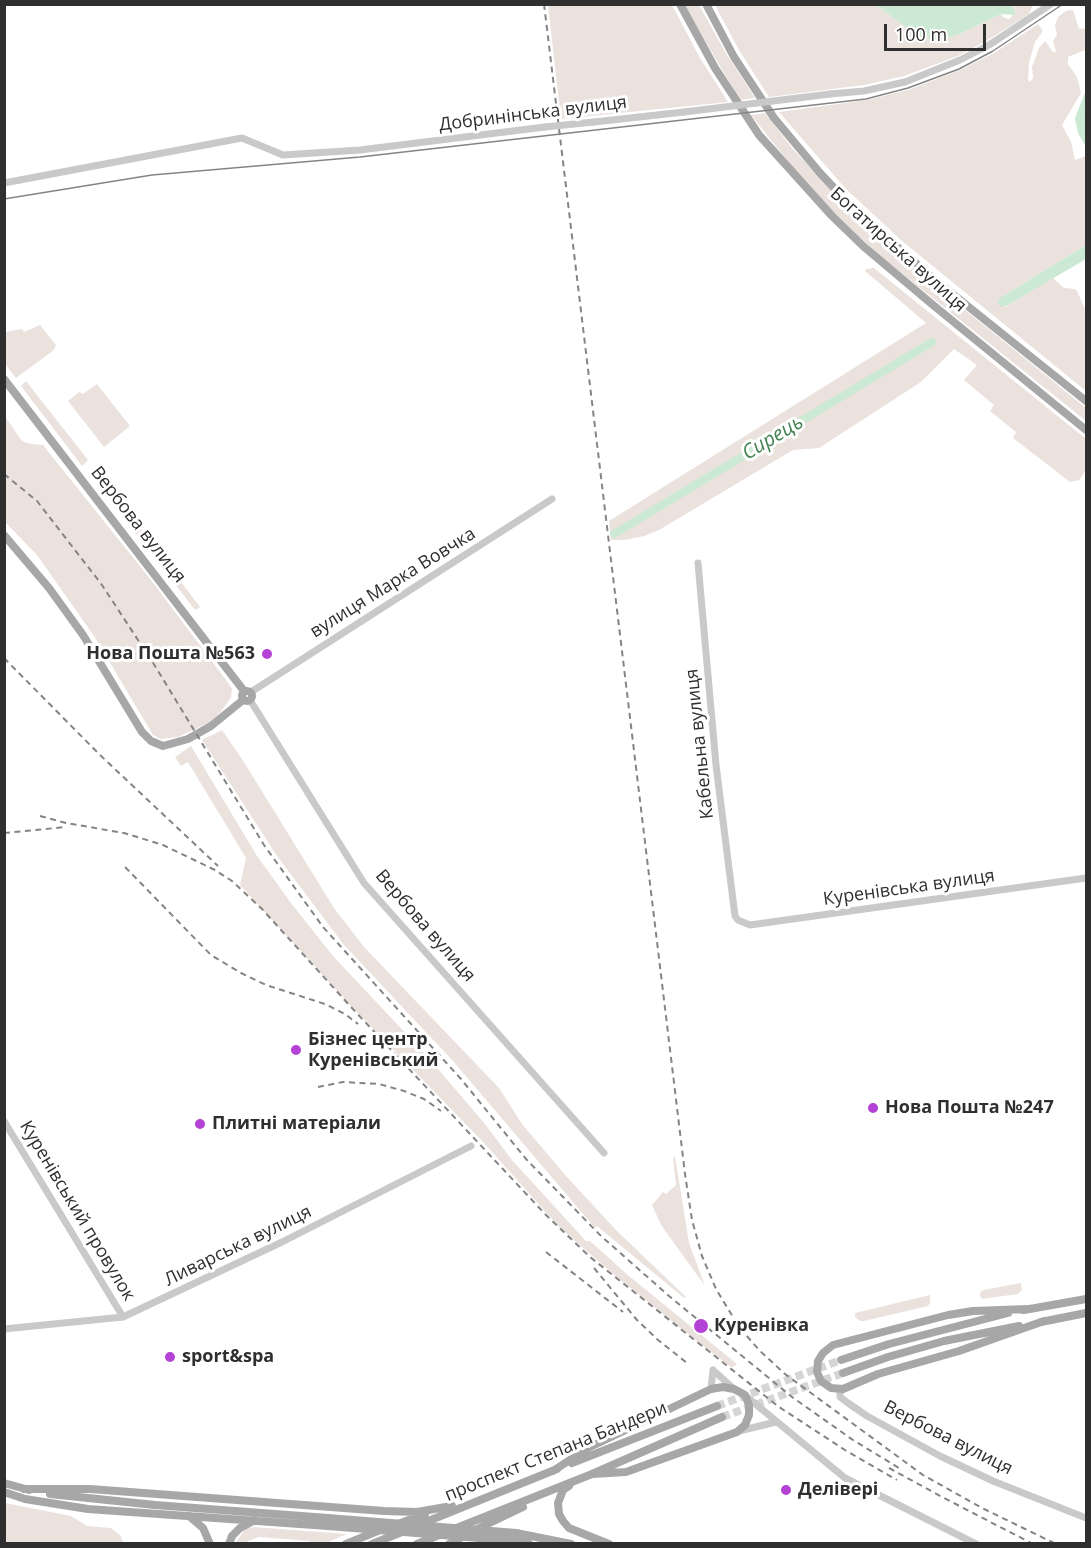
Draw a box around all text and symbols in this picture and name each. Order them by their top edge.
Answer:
scale bar [887,12,989,50]
text: 100 m [895,22,947,46]
street label: Добринінська вулиця [438,92,628,136]
street label: Богатирська вулиця [825,183,971,317]
water label: Сирець [738,410,808,466]
street label: Вербова вулиця [86,463,190,587]
street label: вулиця Марка Вовчка [306,523,480,643]
place label: Нова Пошта №563 [86,643,255,665]
marker: Нова Пошта №563 [260,647,274,661]
street label: Кабельна вулиця [681,668,719,820]
street label: Вербова вулиця [370,865,480,987]
street label: Куренівська вулиця [822,865,996,911]
place label: Бізнес центр Куренівський [308,1029,438,1072]
marker: Бізнес центр Куренівський [289,1043,303,1057]
place label: Нова Пошта №247 [885,1097,1054,1119]
marker: Нова Пошта №247 [866,1101,880,1115]
place label: Плитні матеріали [212,1113,381,1135]
street label: Куренівський провулок [15,1117,139,1305]
marker: Плитні матеріали [193,1117,207,1131]
street label: Ливарська вулиця [161,1201,315,1291]
place label: Куренівка [714,1315,809,1337]
marker: Куренівка [692,1317,710,1335]
place label: sport&spa [182,1346,274,1368]
marker: sport&spa [163,1350,177,1364]
street label: Вербова вулиця [880,1396,1016,1480]
street label: проспект Степана Бандери [442,1397,670,1507]
place label: Делівері [798,1479,878,1501]
marker: Делівері [779,1483,793,1497]

